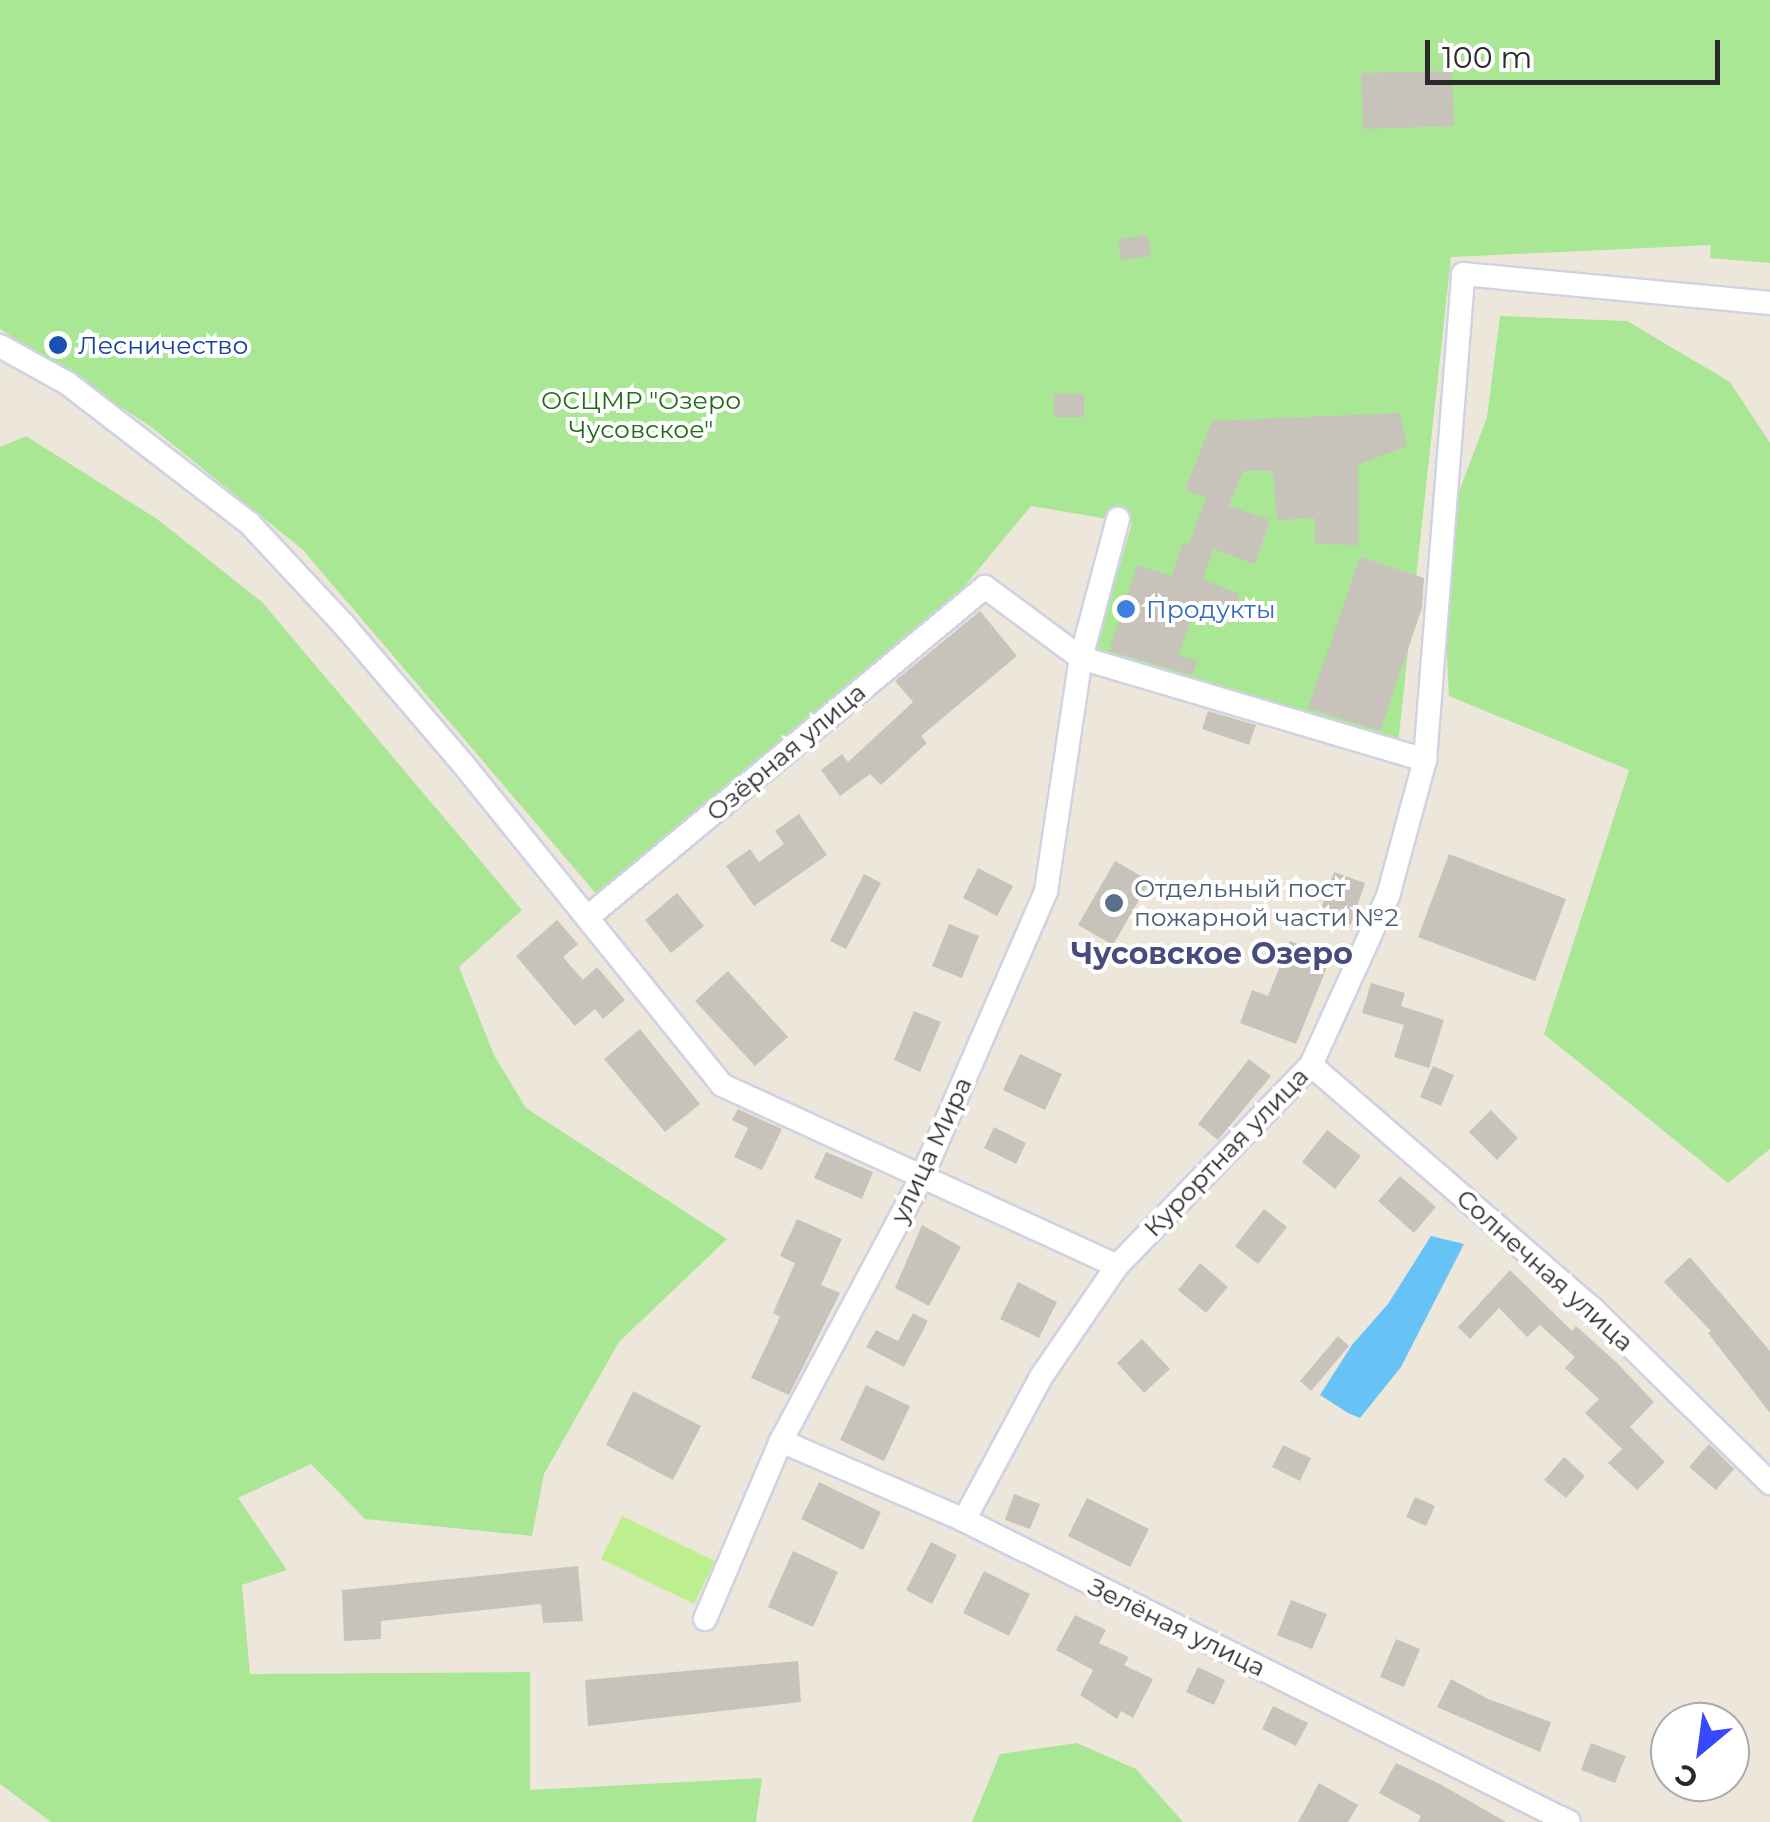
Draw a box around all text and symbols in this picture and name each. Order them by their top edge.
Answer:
scale bar [1430,20,1725,82]
text: 100 m [1442,39,1532,76]
place label: Лесничество [78,330,248,360]
marker: Лесничество [47,334,69,356]
park label: ОСЦМР "Озеро Чусовское" [541,386,741,445]
place label: Продукты [1146,594,1276,624]
marker: Продукты [1115,598,1137,620]
street label: Озёрная улица [700,677,872,827]
place label: Отдельный пост пожарной части №2 [1134,874,1399,933]
marker: Отдельный пост пожарной части №2 [1103,892,1125,914]
district label: Чусовское Озеро [1071,936,1353,972]
street label: Курортная улица [1138,1061,1314,1243]
street label: улица Мира [884,1072,978,1228]
street label: Солнечная улица [1450,1183,1640,1357]
street label: Зелёная улица [1084,1571,1270,1683]
north arrow [1650,1702,1750,1802]
text: С [1669,1757,1704,1796]

